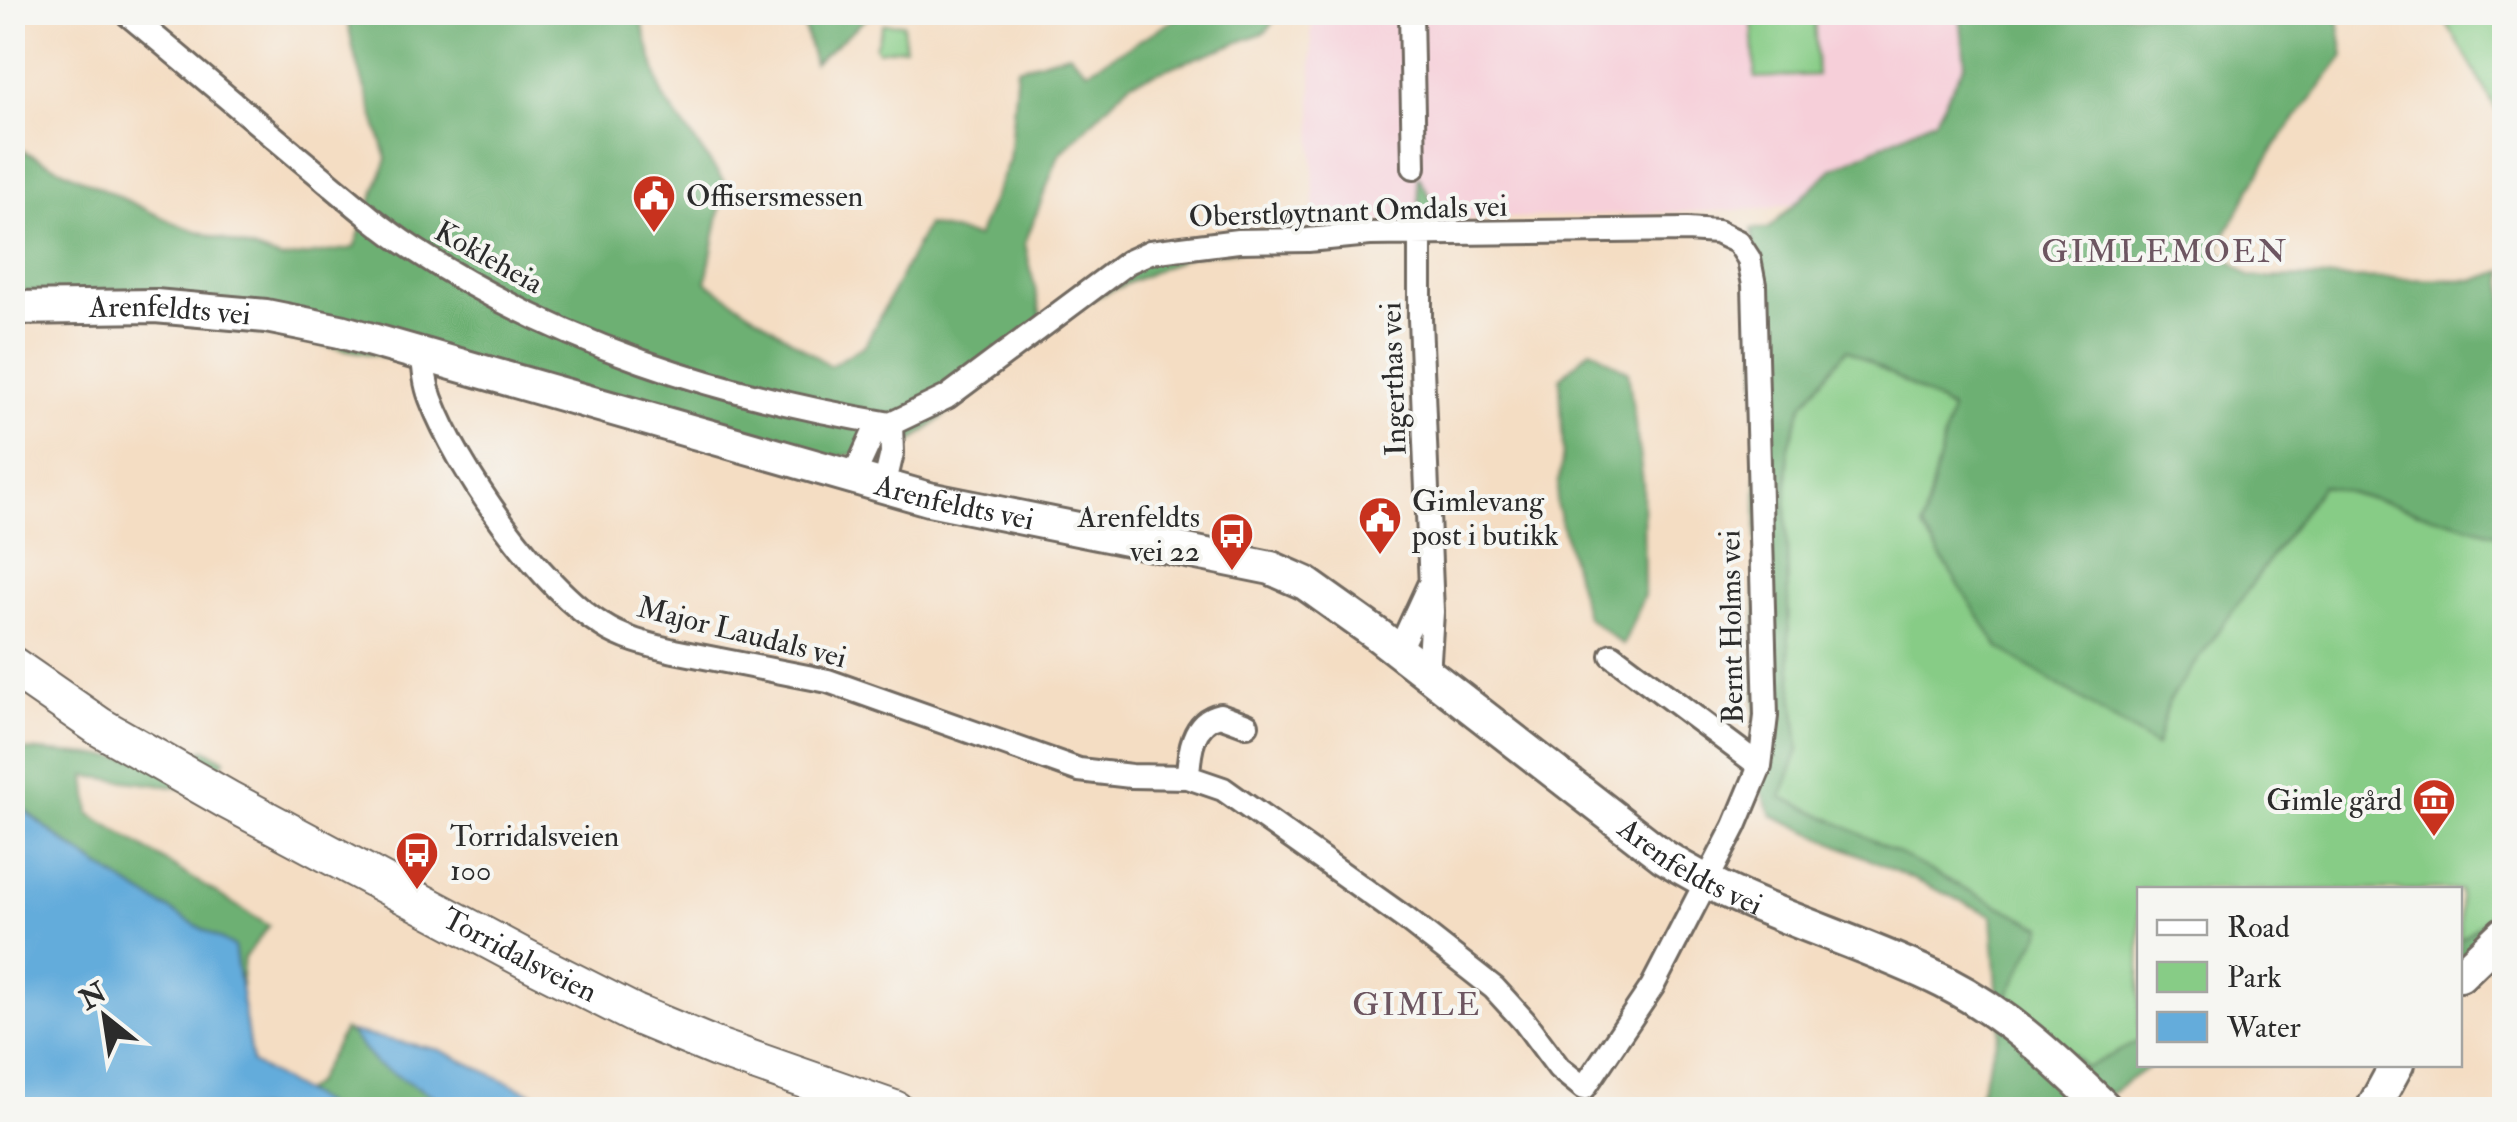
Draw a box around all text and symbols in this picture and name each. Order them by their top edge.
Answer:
public building icon: Offisersmessen [631,173,677,234]
place label: Offisersmessen [686,178,863,215]
street label: Oberstløytnant Omdals vei [1188,187,1508,236]
street label: Kokleheia [428,213,550,303]
district label: GIMLEMOEN [2041,232,2289,272]
street label: Arenfeldts vei [88,288,252,334]
street label: Ingerthas vei [1372,302,1415,456]
street label: Arenfeldts vei [869,466,1037,539]
place label: Gimlevang post i butikk [1411,483,1559,554]
public building icon: Gimlevang post i butikk [1357,495,1403,556]
place label: Arenfeldts vei 22 [1077,499,1200,570]
bus stop icon: Arenfeldts vei 22 [1209,511,1255,572]
street label: Bernt Holms vei [1711,530,1752,724]
street label: Major Laudals vei [633,589,850,676]
museum icon: Gimle gård [2411,777,2457,838]
place label: Gimle gård [2266,782,2402,819]
street label: Arenfeldts vei [1610,809,1768,924]
place label: Torridalsveien 100 [450,818,619,889]
bus stop icon: Torridalsveien 100 [394,830,440,891]
legend [2137,887,2462,1067]
street label: Torridalsveien [436,900,603,1011]
text: Road [2227,909,2290,946]
text: Park [2227,959,2282,996]
north arrow [55,967,155,1067]
text: N [73,975,114,1019]
district label: GIMLE [1352,985,1482,1025]
text: Water [2226,1009,2301,1046]

